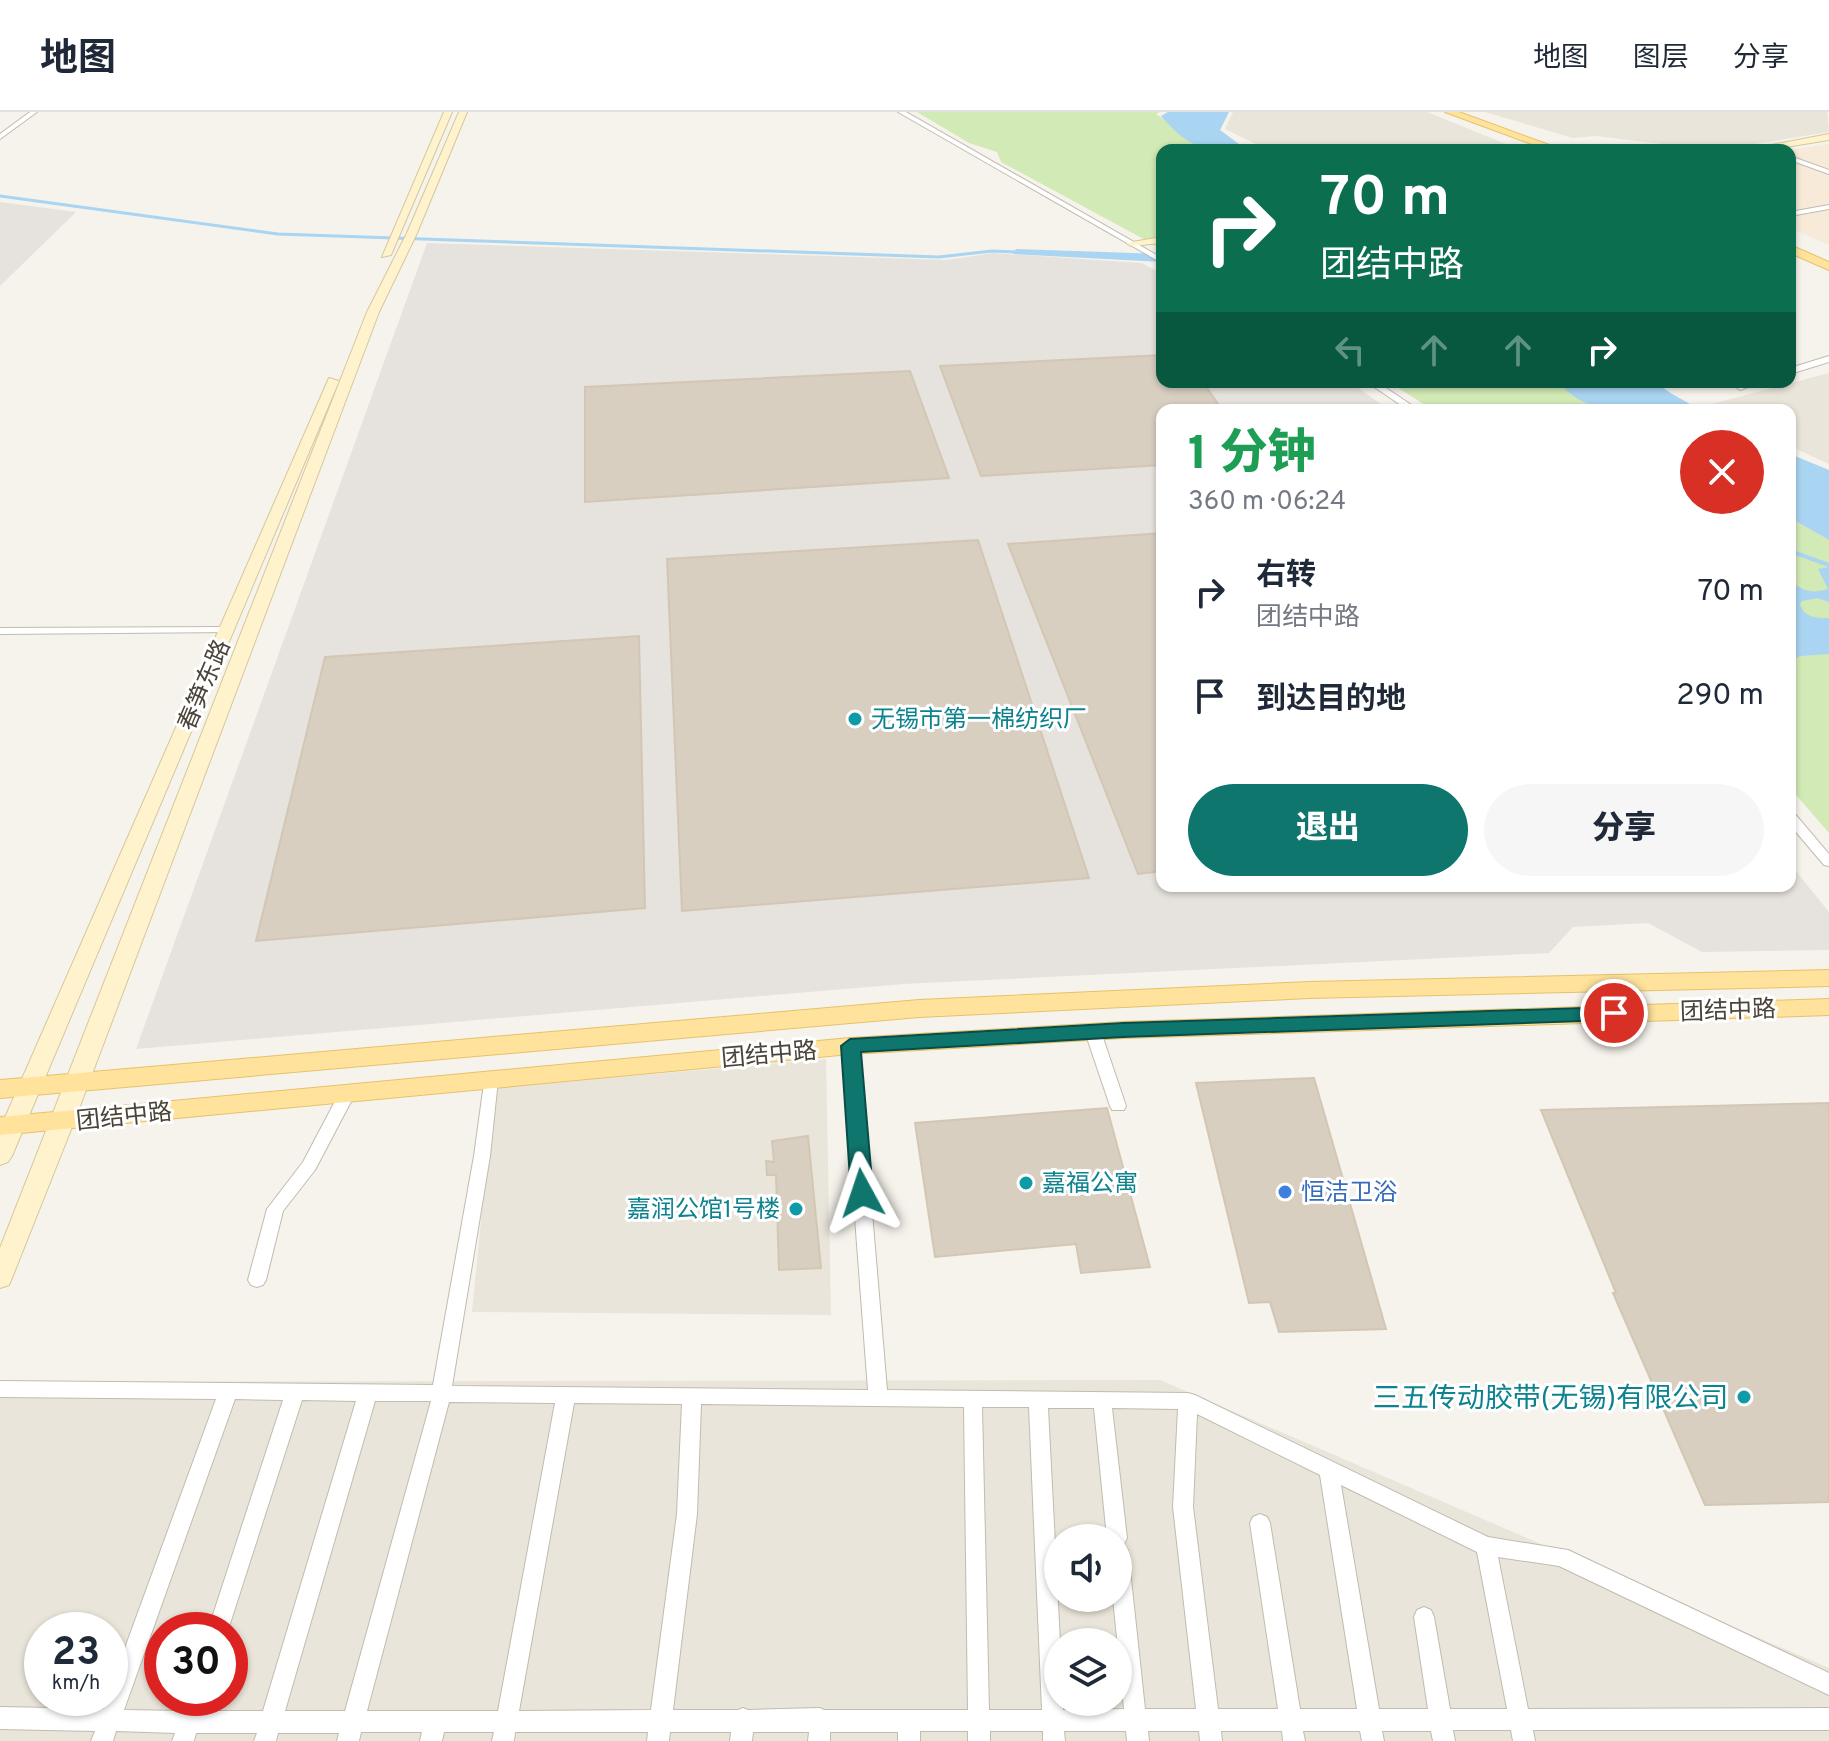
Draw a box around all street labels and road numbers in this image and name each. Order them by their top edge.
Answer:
street label: 春笋东路 [173,636,238,736]
street label: 团结中路 [1680,995,1777,1029]
street label: 团结中路 [720,1037,818,1075]
street label: 团结中路 [75,1098,174,1138]

